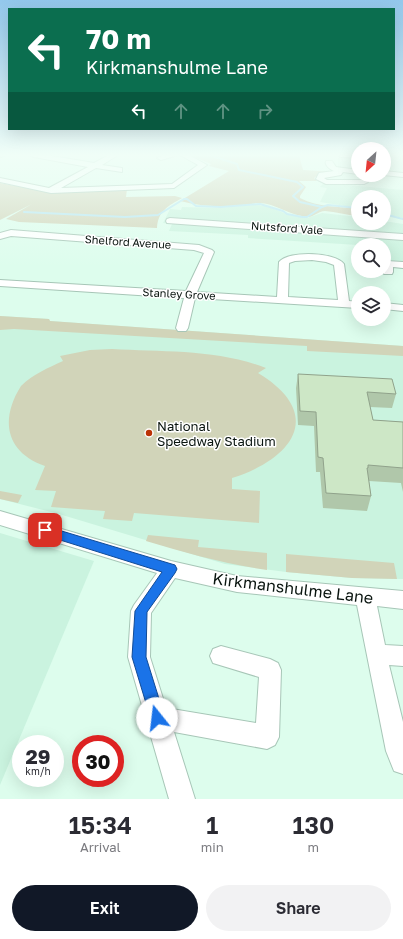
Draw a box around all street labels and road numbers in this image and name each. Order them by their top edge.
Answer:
street label: Nutsford Vale [251,218,323,237]
street label: Shelford Avenue [84,232,172,251]
street label: Stanley Grove [142,285,216,302]
street label: Kirkmanshulme Lane [212,568,374,608]

